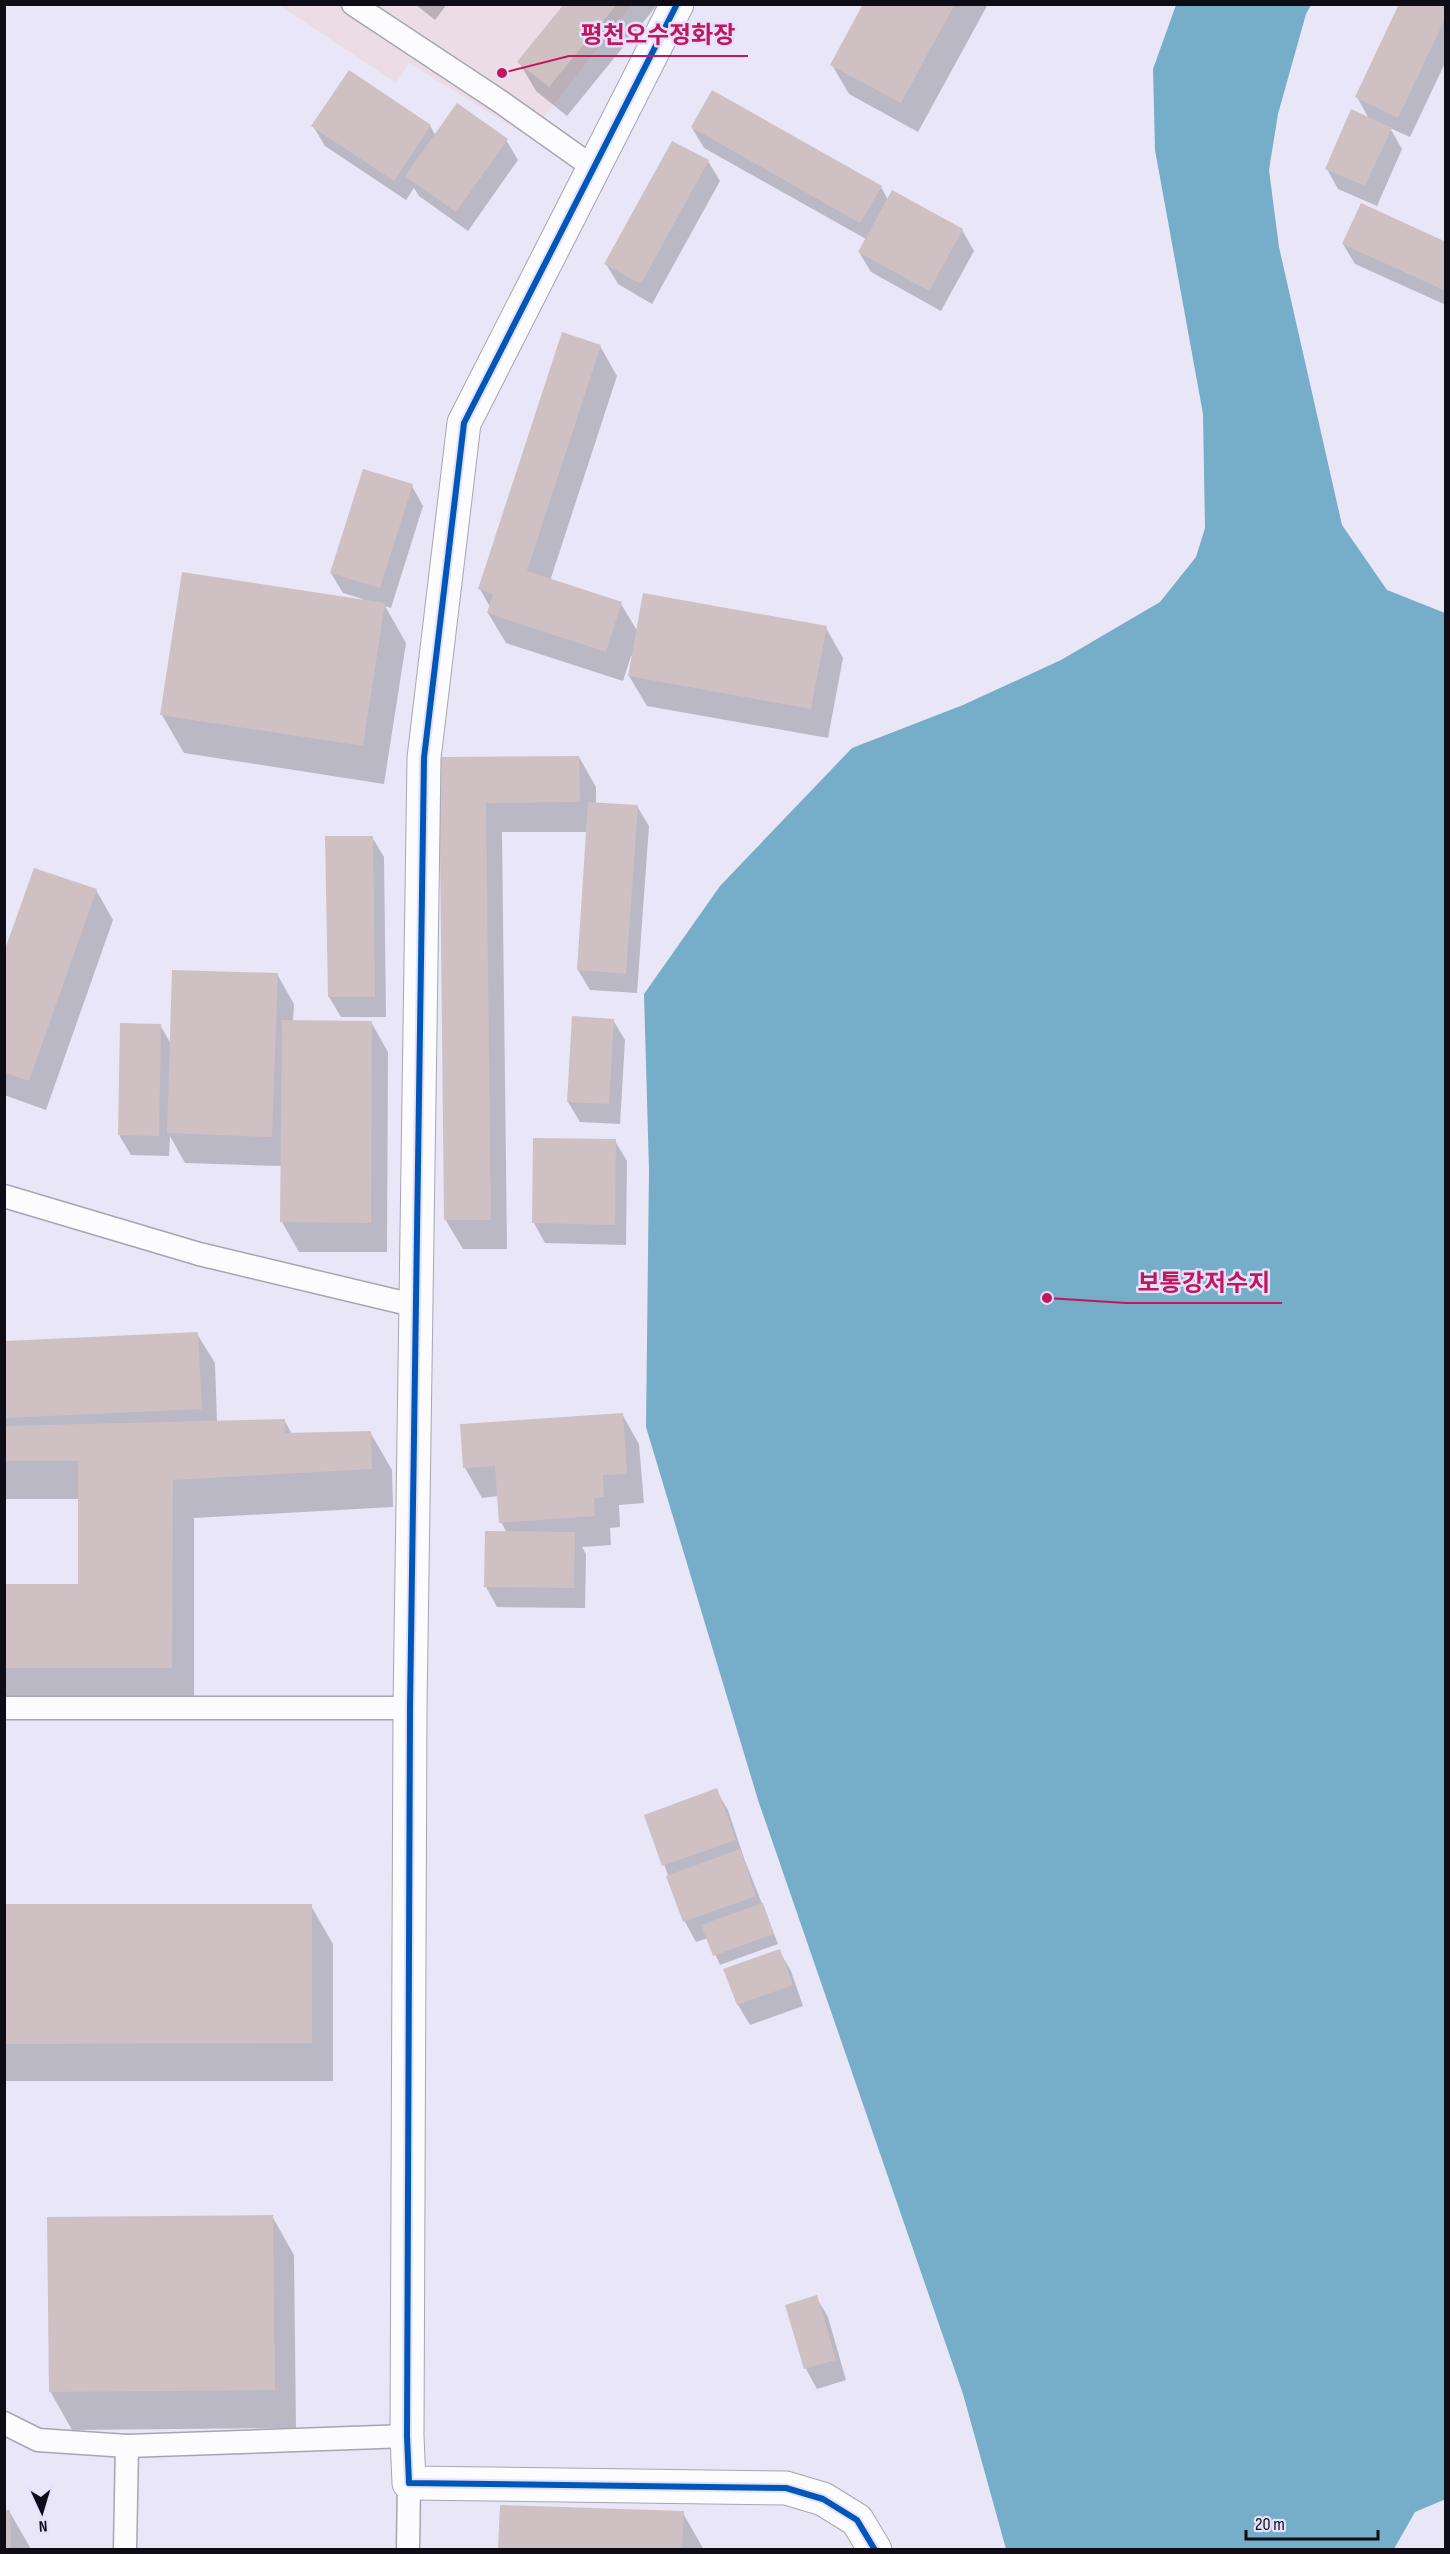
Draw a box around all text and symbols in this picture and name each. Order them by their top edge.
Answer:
callout: 평천오수정화장 [569,14,748,56]
text: 평천오수정화장 [581,21,735,50]
callout: 보통강저수지 [1126,1261,1282,1303]
text: 보통강저수지 [1138,1269,1270,1298]
north arrow [12,2482,72,2542]
scale bar [1246,2503,1378,2541]
text: 20 m [1255,2514,1285,2535]
text: N [38,2516,48,2535]

